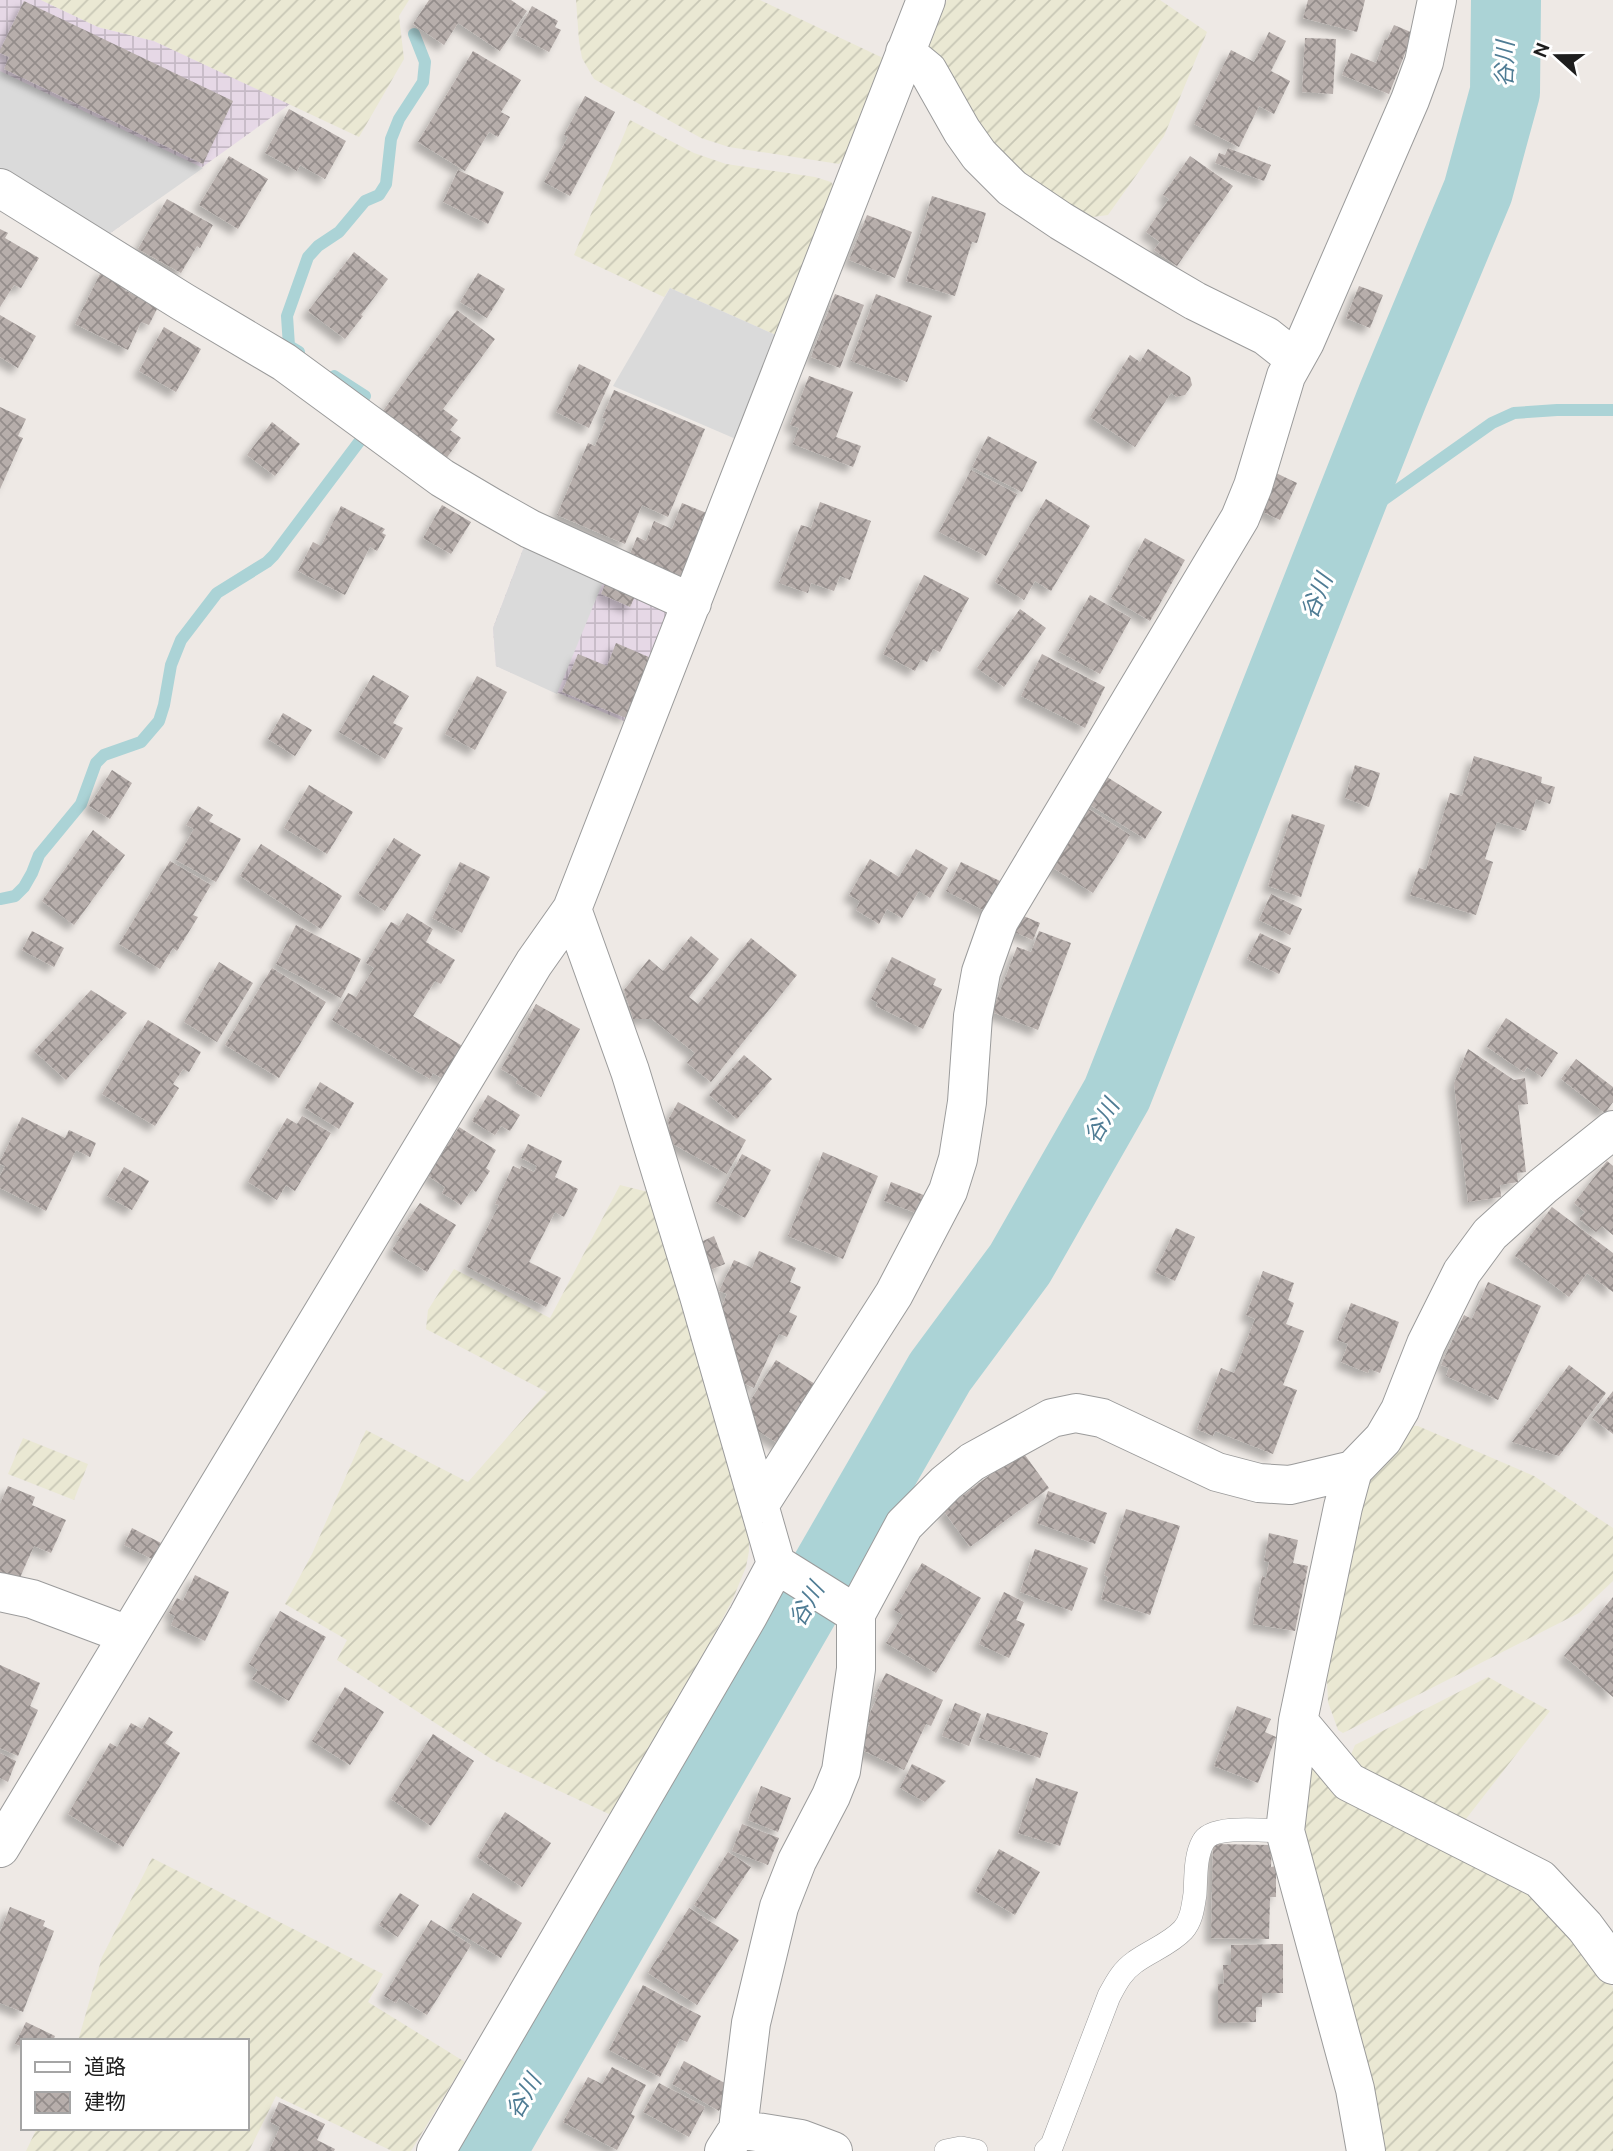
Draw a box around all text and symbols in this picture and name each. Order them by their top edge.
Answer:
north arrow [1522,21,1592,91]
water label: 谷川 [1491,38,1517,87]
text: N [1528,39,1554,60]
water label: 谷川 [1296,567,1337,622]
water label: 谷川 [1079,1092,1125,1147]
water label: 谷川 [784,1575,830,1630]
legend [21,2039,248,2130]
text: 道路 [84,2054,126,2078]
water label: 谷川 [501,2067,547,2122]
text: 建物 [84,2089,126,2113]

